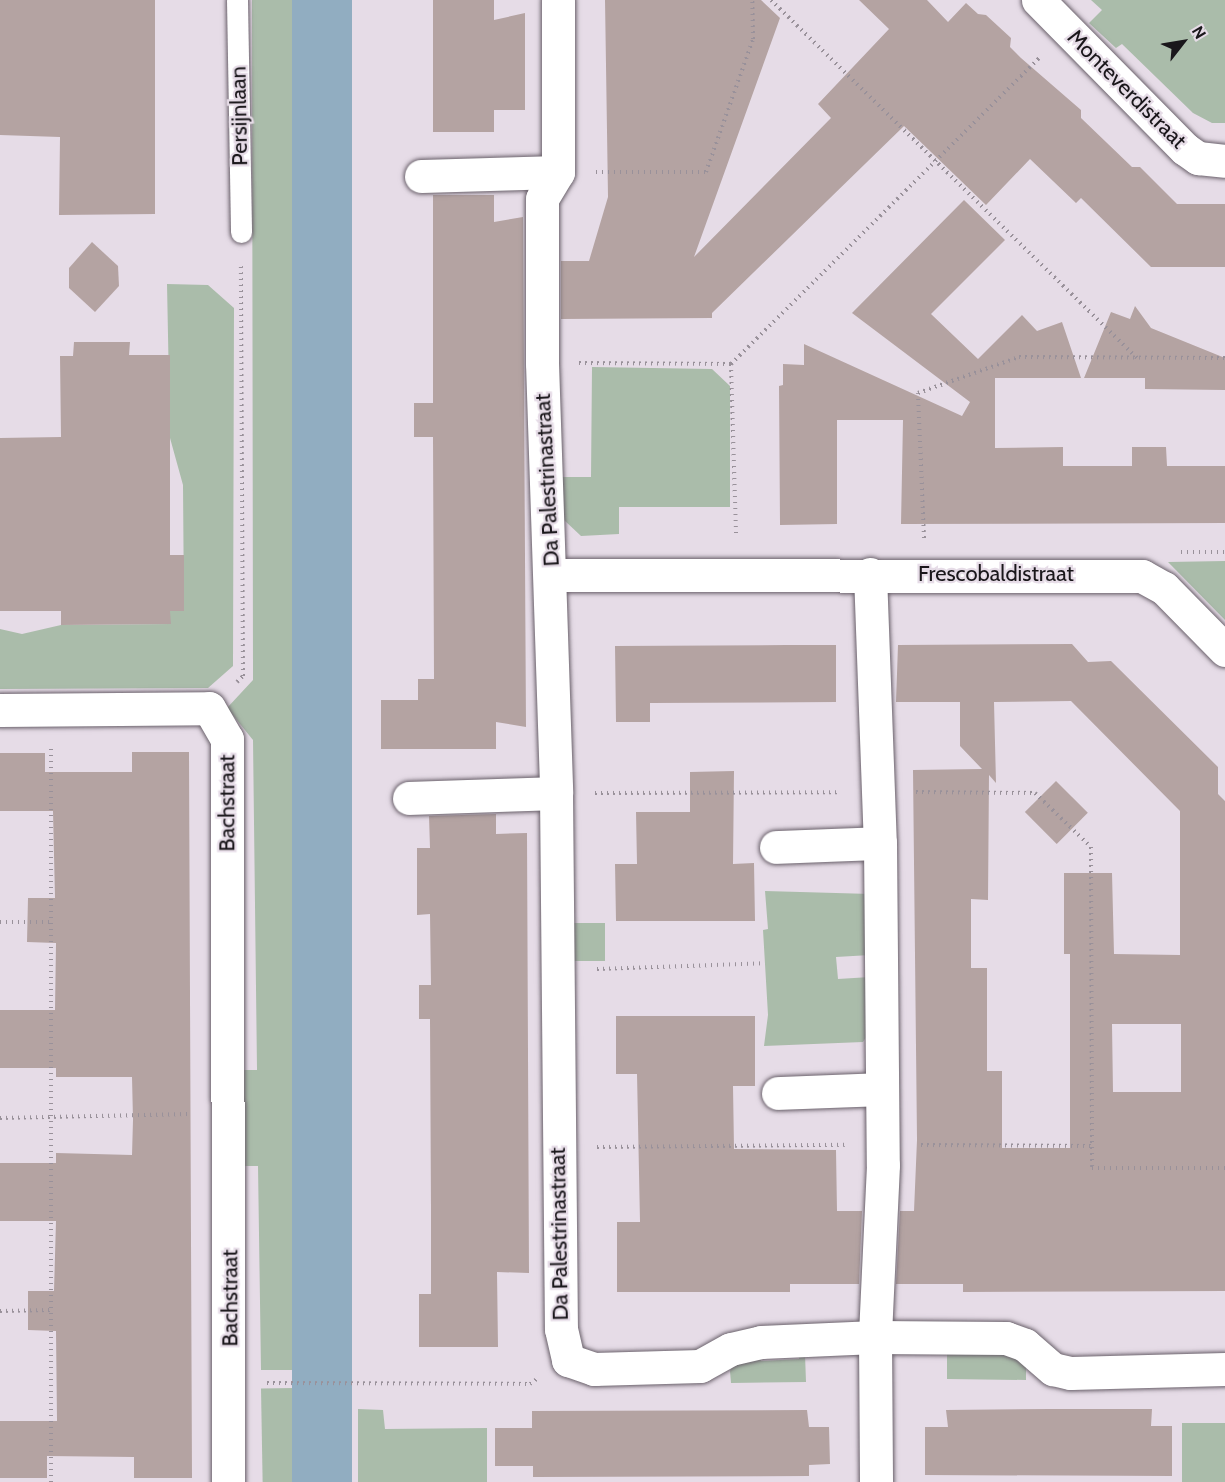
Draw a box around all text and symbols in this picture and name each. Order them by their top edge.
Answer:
north arrow [1153,12,1213,72]
text: N [1188,23,1210,42]
street label: Monteverdistraat [1062,24,1192,154]
street label: Persijnlaan [225,66,253,166]
street label: Da Palestrinastraat [529,393,565,567]
street label: Frescobaldistraat [918,561,1074,587]
street label: Bachstraat [214,754,240,852]
street label: Da Palestrinastraat [544,1147,574,1321]
street label: Bachstraat [217,1249,243,1347]

